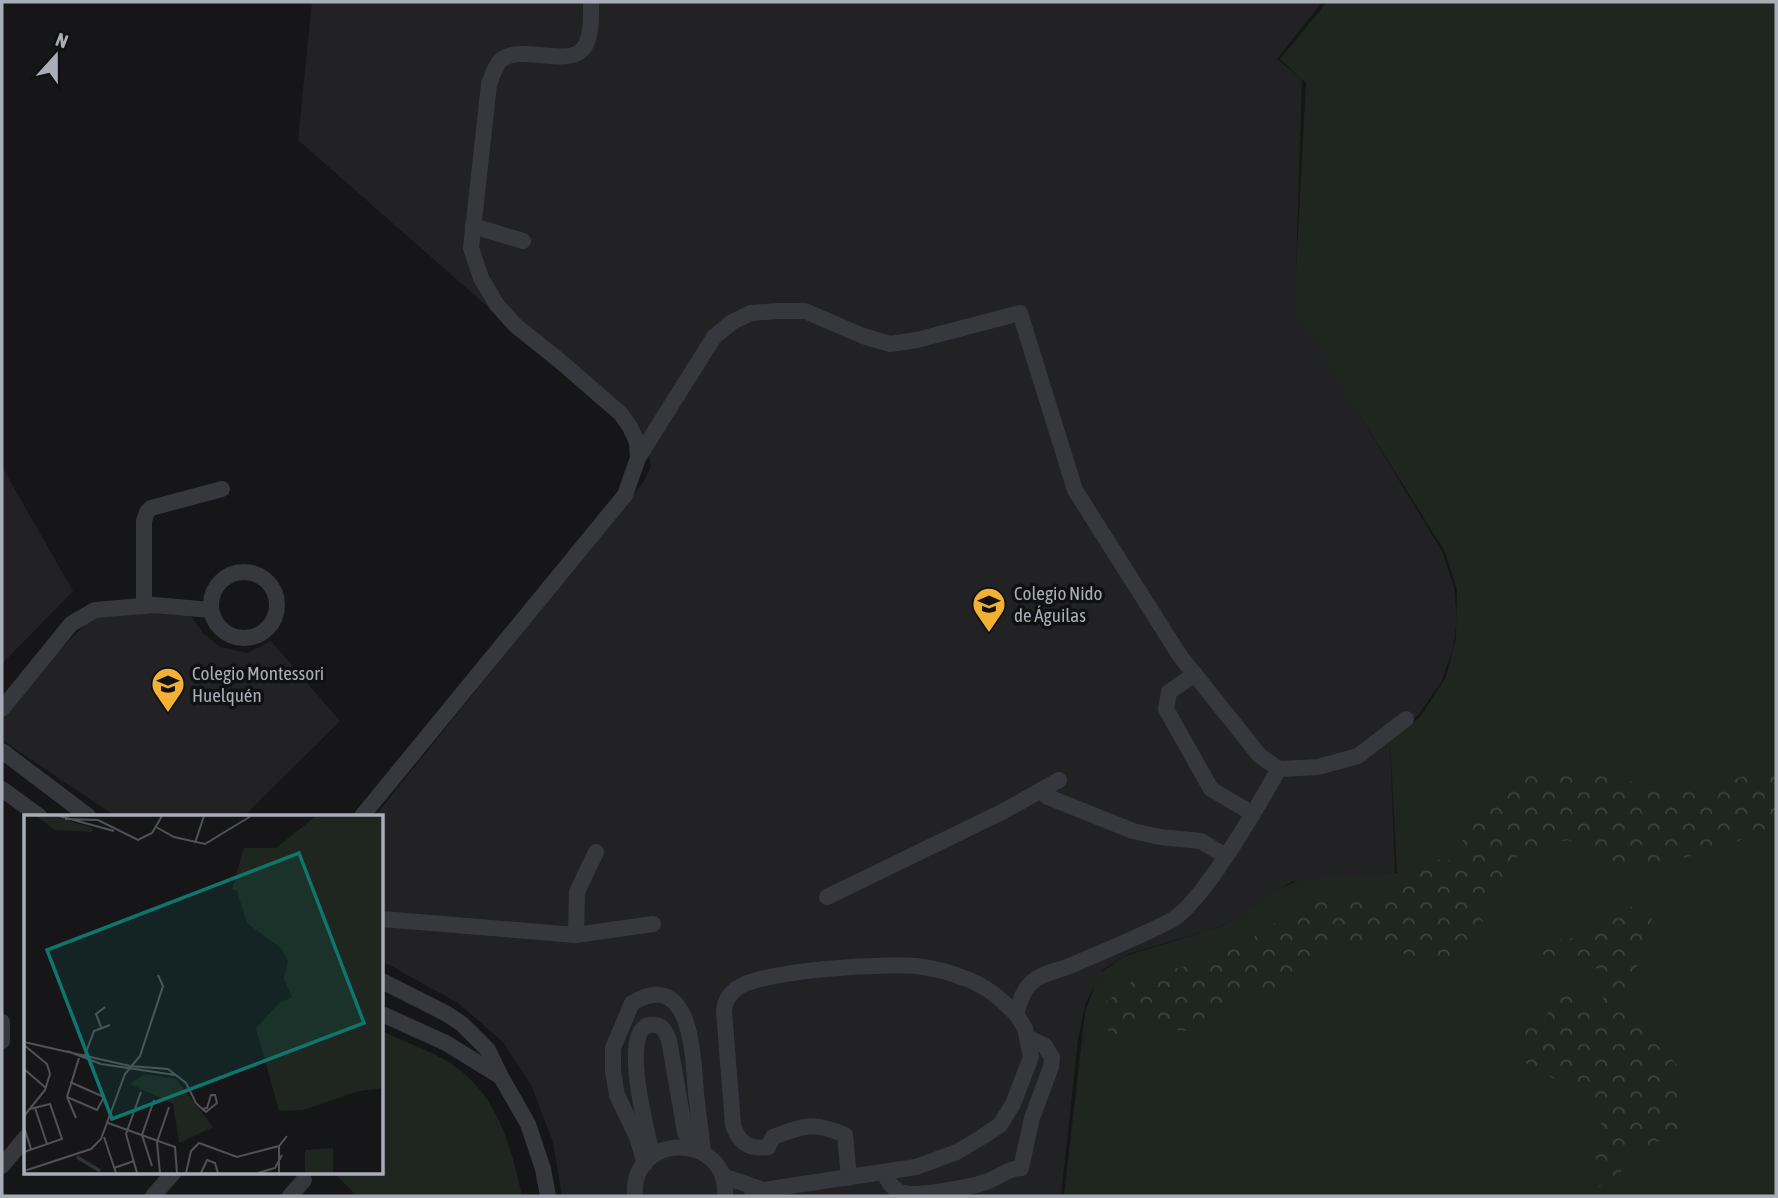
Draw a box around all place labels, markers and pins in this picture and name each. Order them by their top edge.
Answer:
place label: Colegio Nido de Águilas [1014,582,1103,626]
school or university icon: Colegio Nido de Águilas [970,585,1008,634]
place label: Colegio Montessori Huelquén [192,662,324,706]
school or university icon: Colegio Montessori Huelquén [149,665,187,714]

